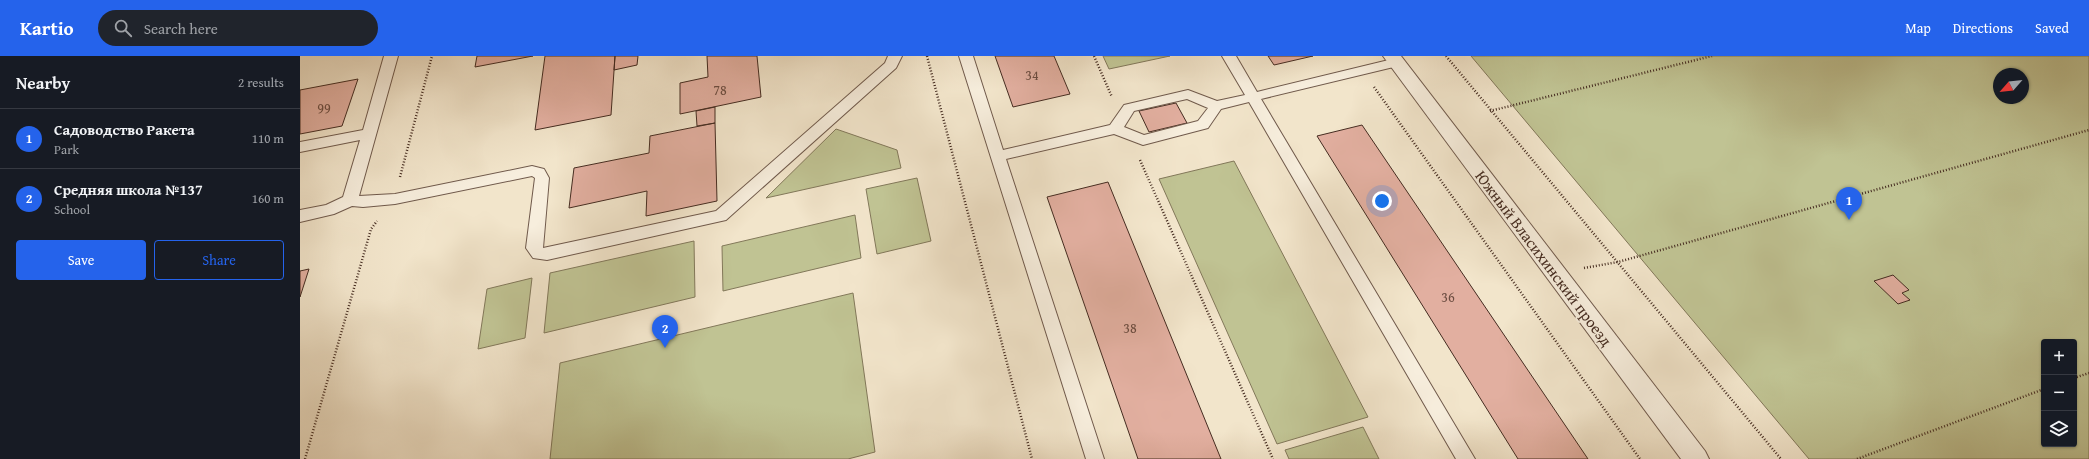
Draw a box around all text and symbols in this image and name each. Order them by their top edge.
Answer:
search box [98,10,378,46]
text: Kartio [20,14,74,42]
icon: search [112,17,134,39]
text: Search here [144,18,218,39]
text: Map [1905,18,1931,38]
text: Directions [1953,18,2013,38]
text: Saved [2035,18,2069,38]
house number: 34 [1025,65,1039,85]
north arrow [1993,68,2029,104]
text: Nearby [16,70,70,95]
text: 2 results [238,73,284,92]
house number: 78 [713,80,727,100]
house number: 99 [317,98,331,118]
text: Садоводство Ракета [54,119,195,140]
text: 1 [26,129,32,148]
text: 110 m [252,129,284,148]
text: Park [54,140,79,159]
street label: Южный Власихинский проезд [1470,165,1618,351]
text: Средняя школа №137 [54,179,203,200]
pin: 1 [1836,187,1862,220]
text: 2 [26,189,32,208]
text: 160 m [252,189,284,208]
your location [1372,191,1392,211]
text: School [54,200,90,219]
button: Save [16,240,146,280]
button: Share [154,240,284,280]
house number: 36 [1441,287,1455,307]
pin: 2 [652,315,678,348]
house number: 38 [1123,318,1137,338]
map controls [2041,339,2077,447]
button: + [2041,339,2077,375]
button: − [2041,375,2077,411]
button: layers [2041,411,2077,447]

